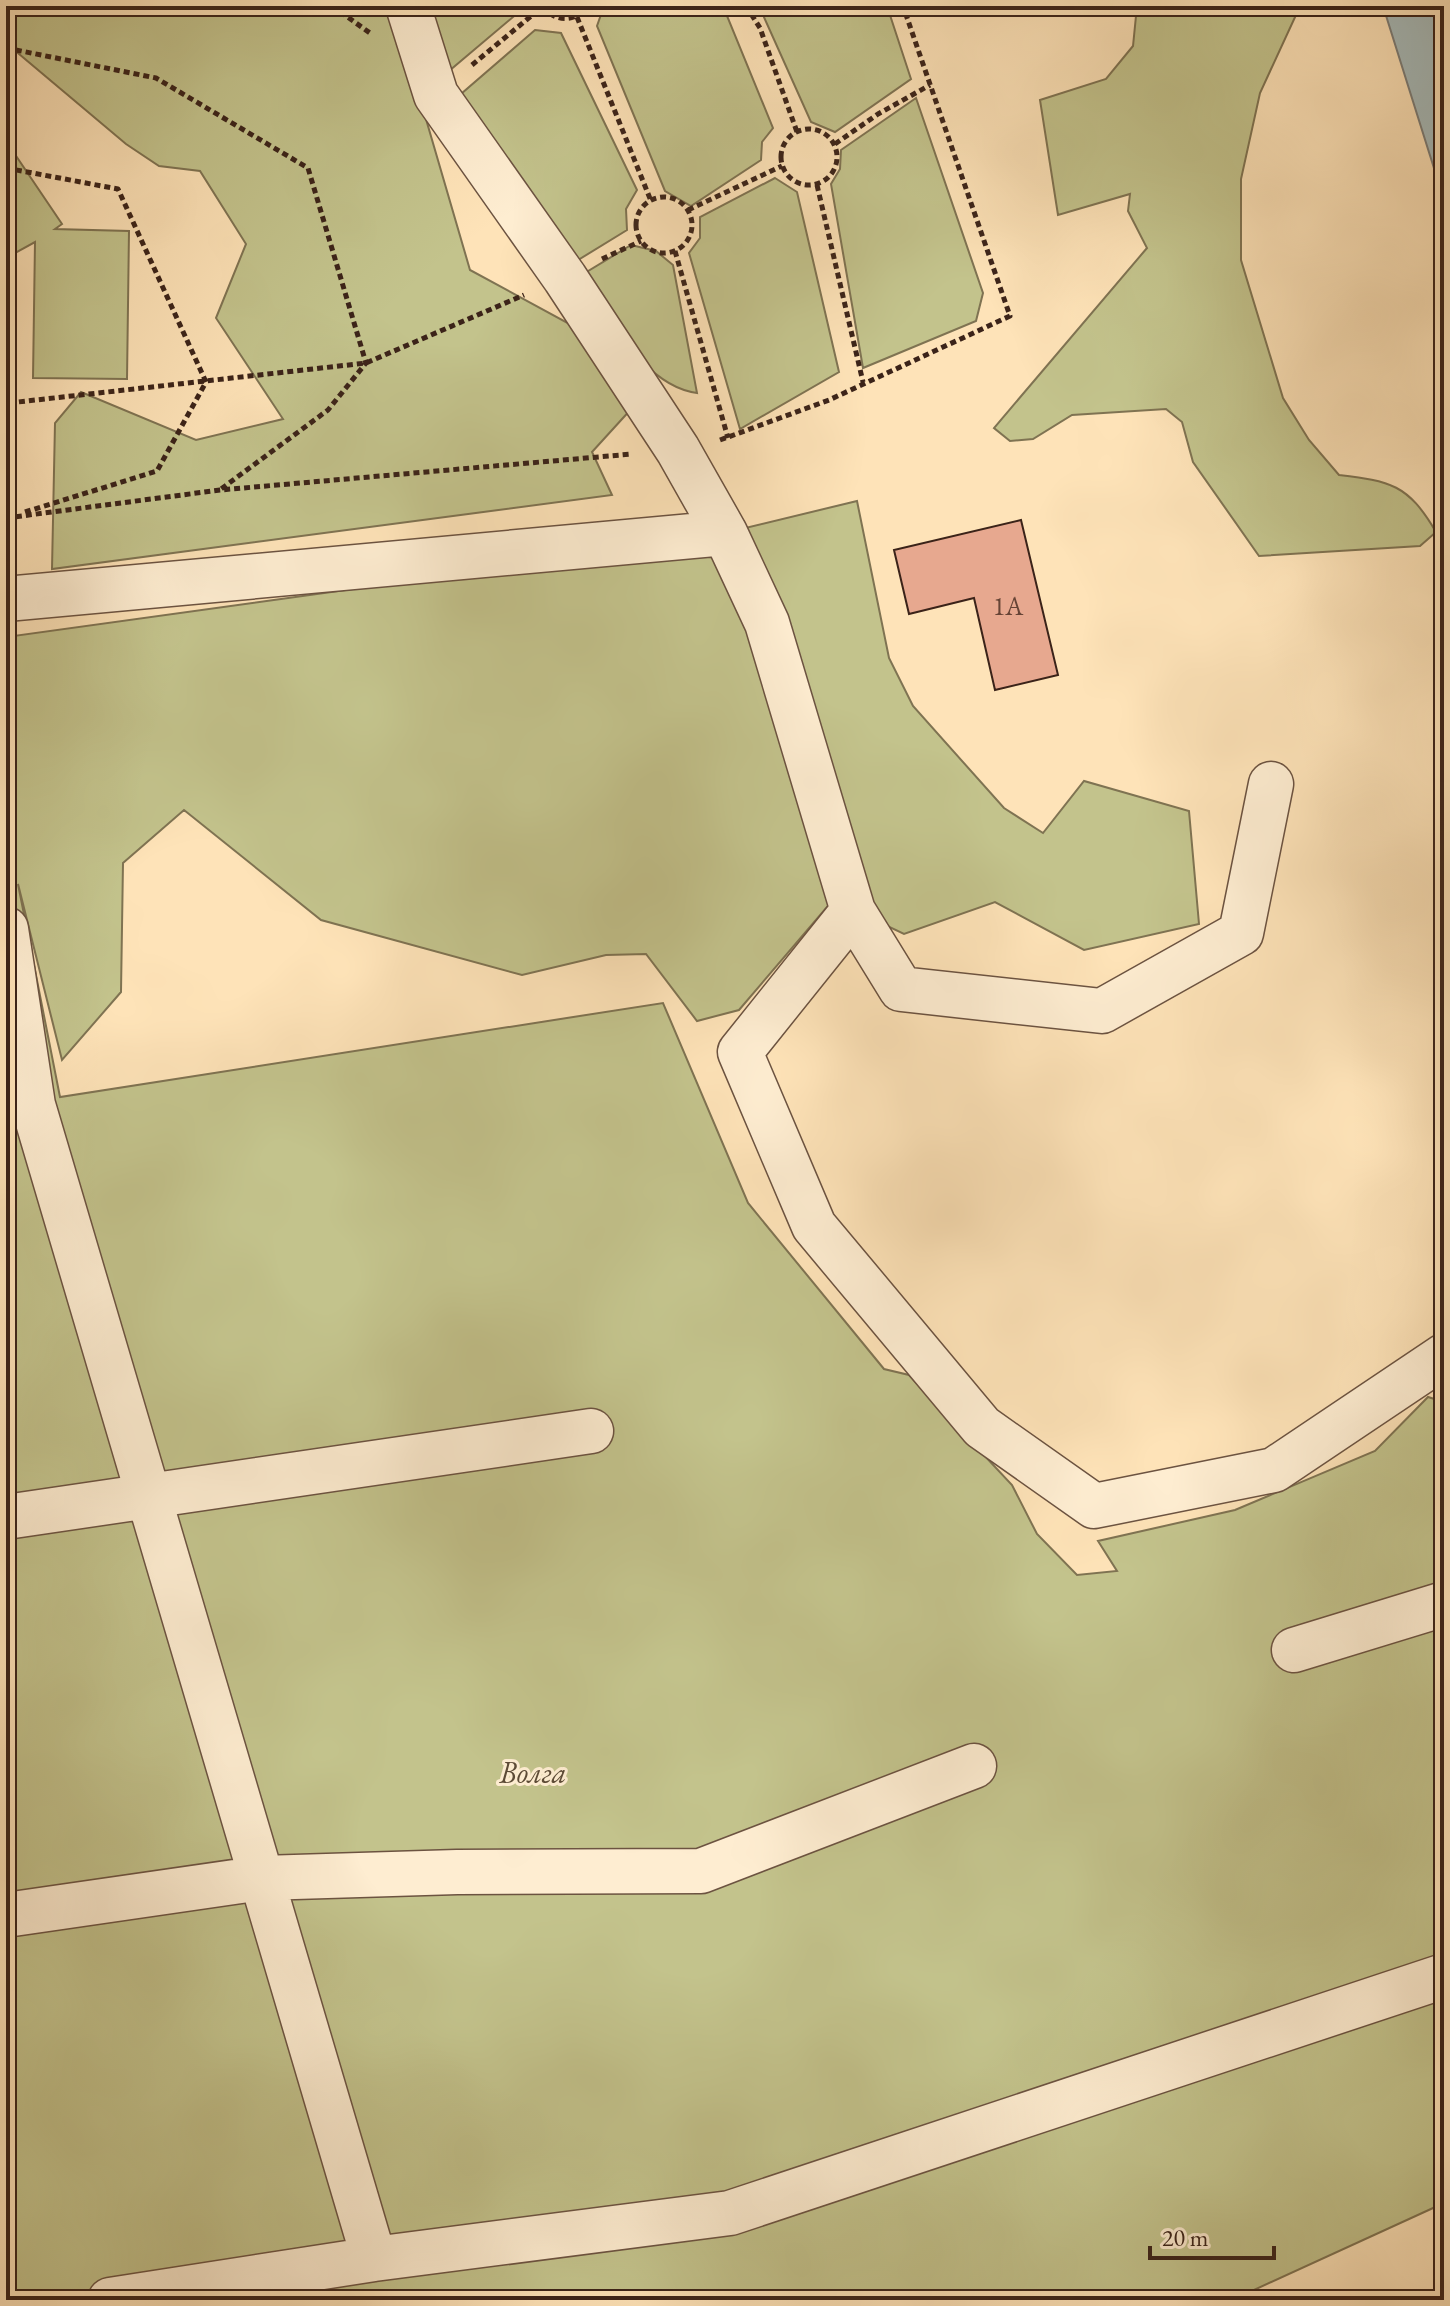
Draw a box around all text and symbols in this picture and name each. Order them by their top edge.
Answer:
house number: 1А [993,589,1024,623]
park label: Волга [498,1753,567,1792]
scale bar [1150,2210,1274,2260]
text: 20 m [1162,2222,1209,2253]

